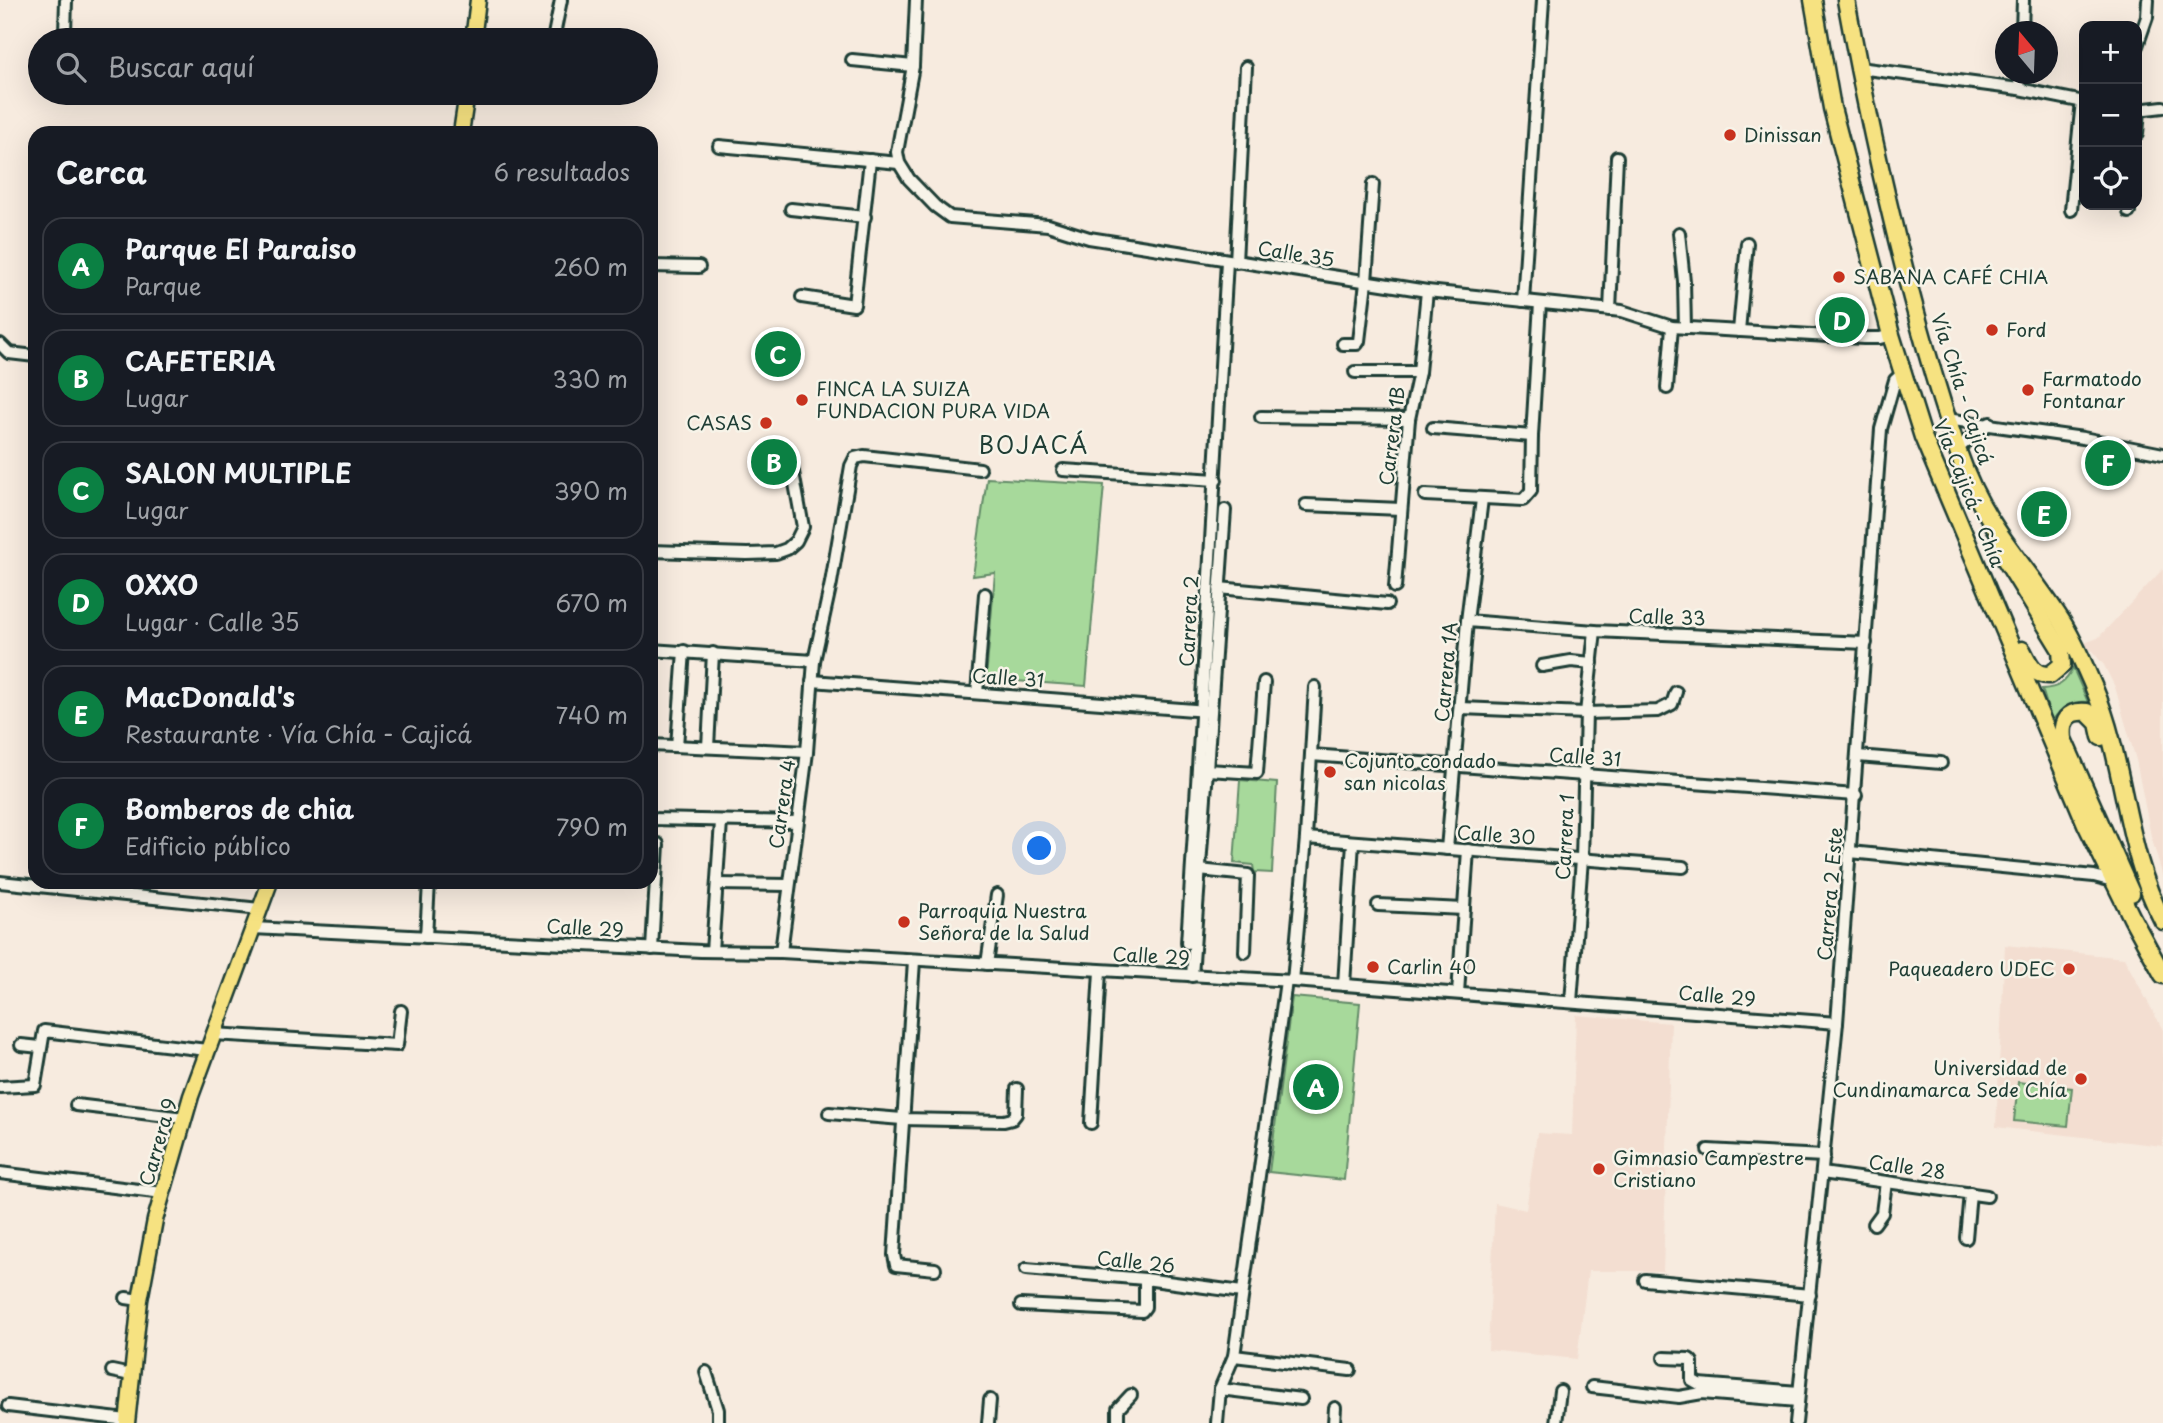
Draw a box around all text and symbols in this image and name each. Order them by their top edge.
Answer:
north arrow [1995,21,2058,84]
map controls [2079,21,2142,210]
button: + [2079,21,2142,84]
search box [28,28,658,105]
text: Buscar aquí [108,47,254,86]
icon: search [52,48,90,86]
button: − [2079,84,2142,147]
place label: Dinissan [1744,120,1822,148]
marker: Dinissan [1722,127,1738,143]
button: locate [2079,147,2142,210]
text: Cerca [56,149,147,194]
text: 6 resultados [494,154,630,189]
text: Parque El Paraiso [125,229,356,268]
street label: Calle 35 [1256,233,1337,273]
text: A [72,249,90,284]
text: 260 m [553,249,628,284]
place label: SABANA CAFÉ CHIA [1853,262,2048,290]
text: Parque [125,268,202,303]
marker: SABANA CAFÉ CHIA [1831,269,1847,285]
pin: D [1819,294,1865,346]
street label: Vía Chía - Cajicá [1925,309,2001,468]
place label: Ford [2006,315,2047,343]
marker: Ford [1984,322,2000,338]
pin: C [755,328,801,380]
text: CAFETERIA [125,341,276,380]
text: B [73,361,89,396]
text: 330 m [552,361,628,396]
place label: Farmatodo Fontanar [2042,364,2142,414]
place label: FINCA LA SUIZA FUNDACION PURA VIDA [816,374,1050,424]
text: Lugar [125,380,188,415]
marker: Farmatodo Fontanar [2020,382,2036,398]
street label: Carrera 1B [1371,385,1411,487]
marker: FINCA LA SUIZA FUNDACION PURA VIDA [794,392,810,408]
place label: CASAS [686,408,752,436]
street label: Vía Cajicá - Chía [1927,414,2013,571]
marker: CASAS [758,415,774,431]
district label: BOJACÁ [979,427,1089,462]
pin: B [751,436,797,488]
pin: F [2085,437,2131,489]
text: SALON MULTIPLE [125,453,352,492]
text: C [72,473,90,508]
text: 390 m [554,473,628,508]
pin: E [2021,488,2067,540]
text: Lugar [125,492,188,527]
text: OXXO [125,565,198,604]
street label: Carrera 2 [1172,574,1204,668]
text: D [72,585,90,620]
text: 670 m [556,585,628,620]
street label: Calle 33 [1628,601,1706,631]
text: Lugar · Calle 35 [125,604,300,639]
street label: Carrera 1A [1427,620,1463,723]
street label: Calle 31 [971,661,1045,693]
text: MacDonald's [125,677,295,716]
text: E [74,697,88,732]
text: 740 m [556,697,628,732]
text: Restaurante · Vía Chía - Cajicá [125,716,472,751]
street label: Calle 31 [1548,740,1622,772]
place label: Cojunto condado san nicolas [1344,746,1496,796]
street label: Carrera 4 [761,757,801,850]
marker: Cojunto condado san nicolas [1322,764,1338,780]
text: Bomberos de chia [125,789,354,828]
street label: Carrera 1 [1548,793,1580,881]
text: F [74,809,88,844]
text: 790 m [556,809,628,844]
street label: Calle 30 [1456,817,1536,851]
street label: Carrera 2 Este [1809,826,1849,962]
text: Edificio público [125,828,291,863]
your location [1022,831,1056,865]
place label: Parroquia Nuestra Señora de la Salud [918,896,1090,946]
street label: Calle 29 [546,911,624,943]
marker: Parroquia Nuestra Señora de la Salud [896,914,912,930]
street label: Calle 29 [1112,939,1190,971]
place label: Carlin 40 [1387,952,1476,980]
place label: Paqueadero UDEC [1888,954,2055,982]
marker: Carlin 40 [1365,959,1381,975]
marker: Paqueadero UDEC [2061,961,2077,977]
street label: Calle 29 [1677,978,1757,1012]
place label: Universidad de Cundinamarca Sede Chía [1832,1053,2068,1103]
pin: A [1293,1061,1339,1113]
marker: Universidad de Cundinamarca Sede Chía [2073,1071,2089,1087]
street label: Carrera 9 [131,1095,183,1189]
place label: Gimnasio Campestre Cristiano [1613,1143,1804,1193]
street label: Calle 28 [1867,1147,1947,1185]
marker: Gimnasio Campestre Cristiano [1591,1161,1607,1177]
street label: Calle 26 [1096,1243,1177,1279]

